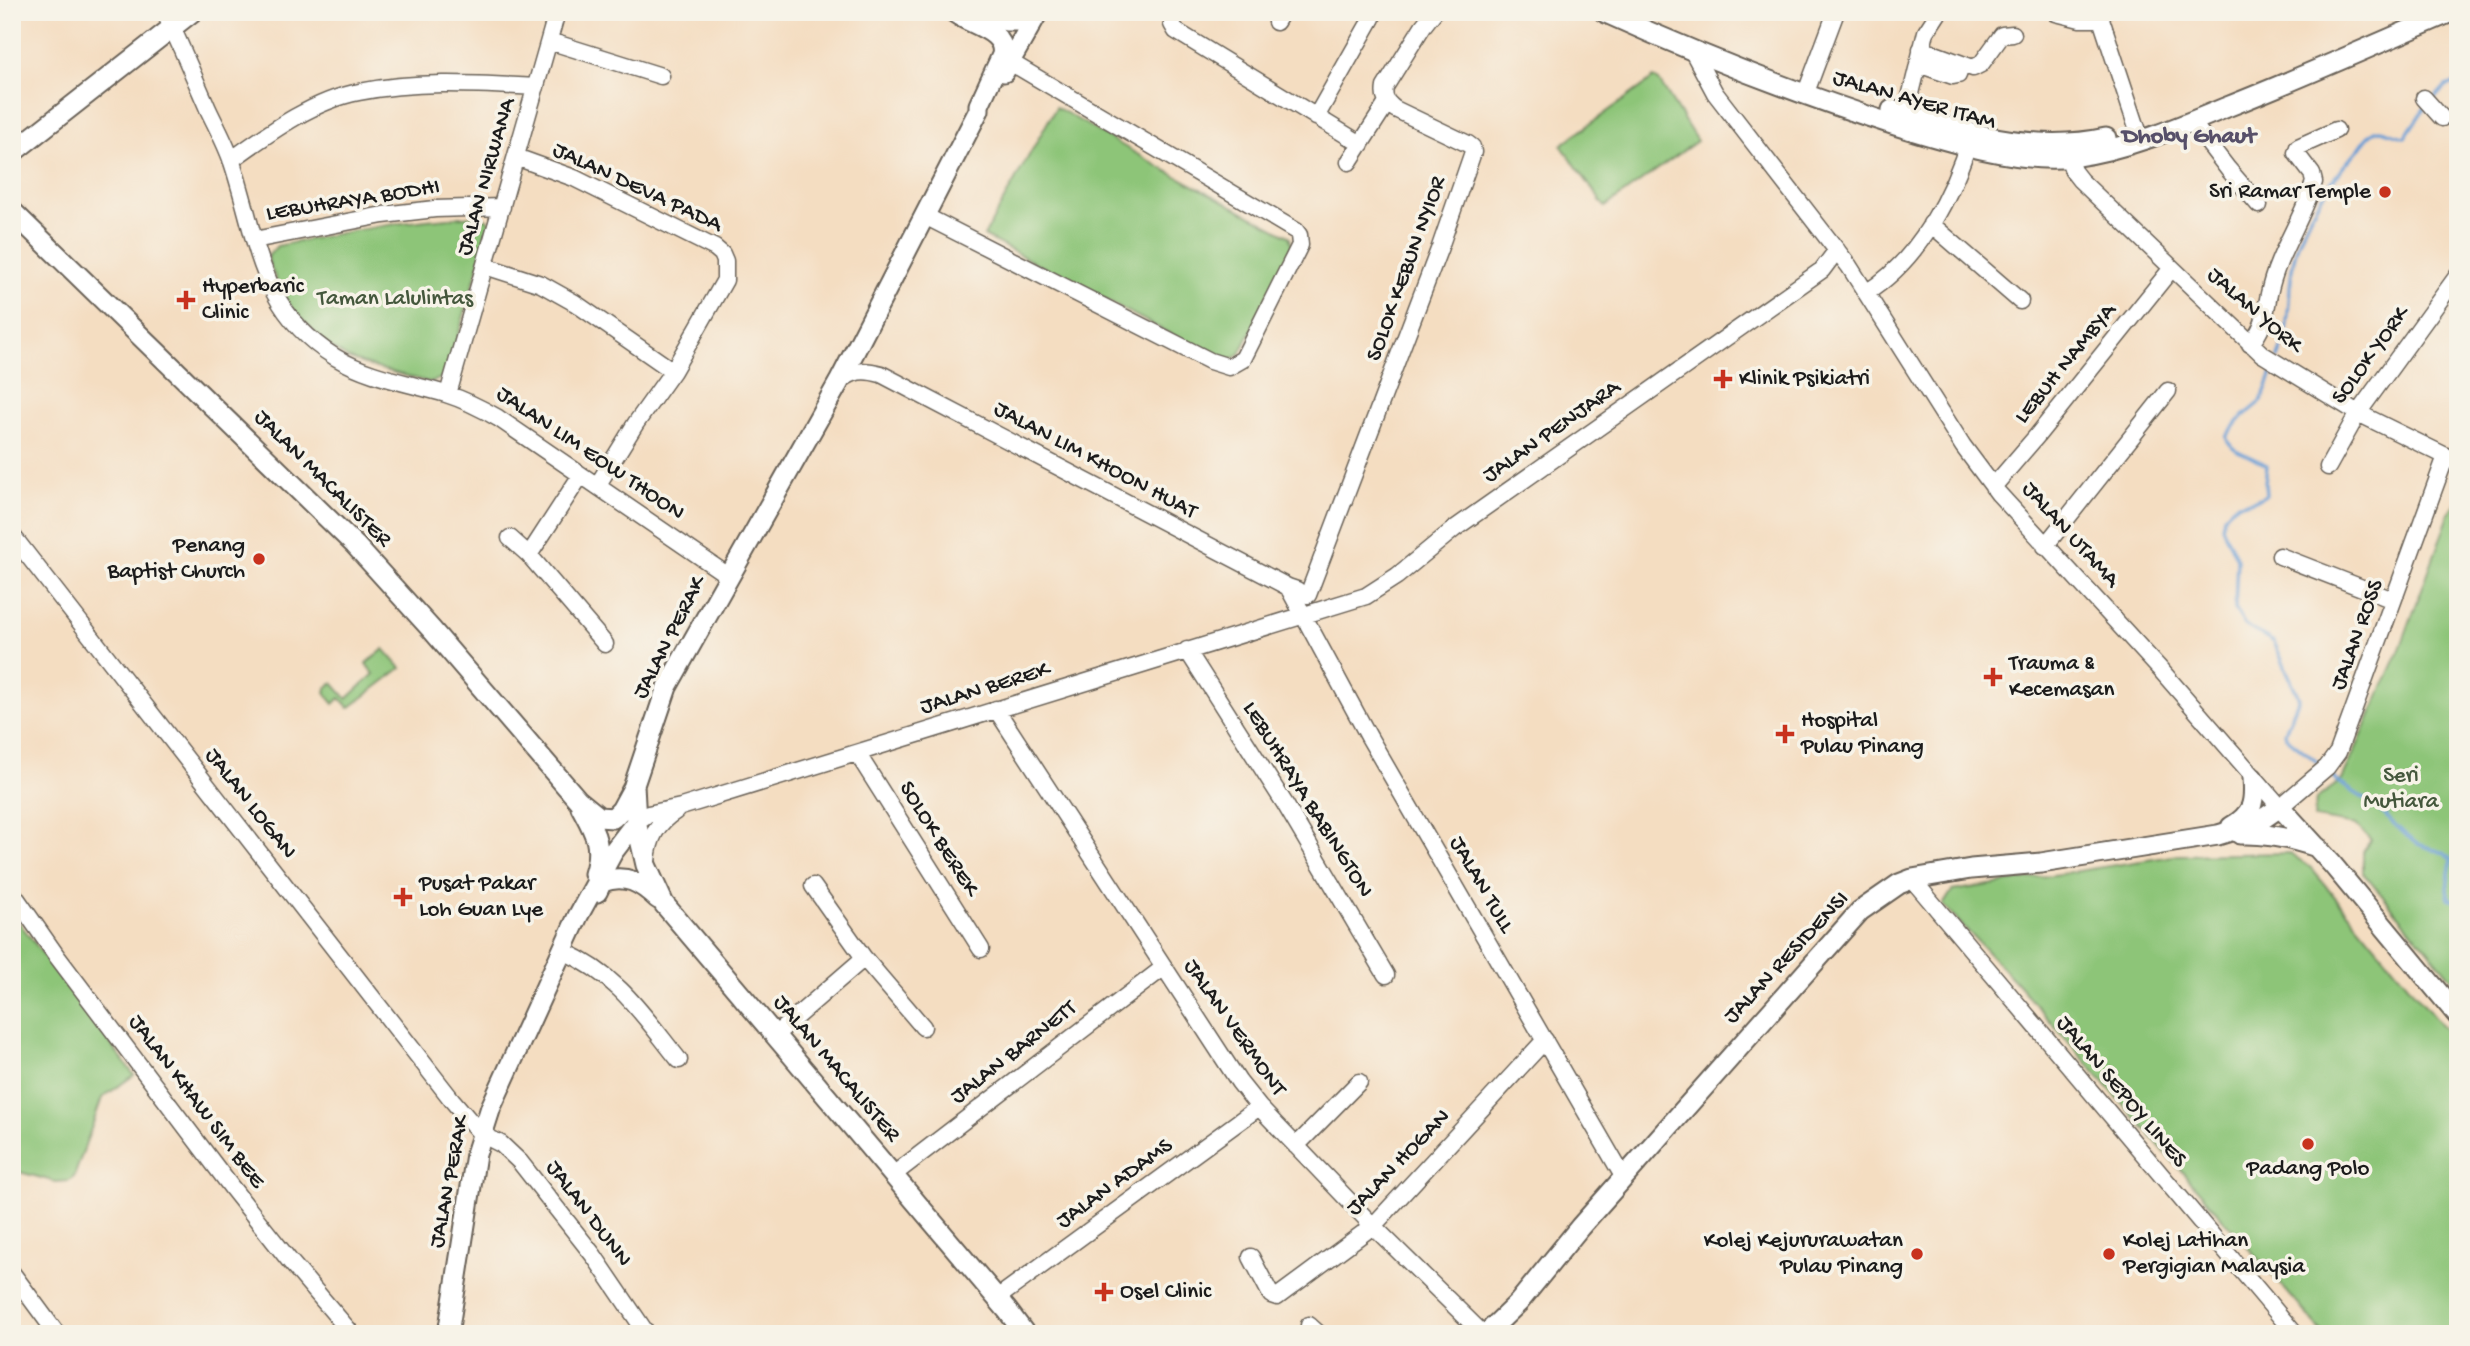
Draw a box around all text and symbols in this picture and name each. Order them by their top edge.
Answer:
street label: JALAN AYER ITAM [1829,65,2000,137]
street label: JALAN NIRWANA [452,94,523,259]
district label: Dhoby Ghaut [2120,123,2258,152]
street label: JALAN DEVA PADA [548,137,727,240]
street label: SOLOK KEBUN NYIOR [1361,172,1453,365]
street label: LEBUHRAYA BODHI [264,174,442,228]
place label: Sri Ramar Temple [2209,179,2372,206]
marker: Sri Ramar Temple [2377,184,2393,200]
street label: JALAN YORK [2201,262,2309,361]
place label: Hyperbaric Clinic [202,274,305,327]
park label: Taman Lalulintas [315,286,473,313]
marker: Hyperbaric Clinic [176,290,196,310]
street label: LEBUH NAMBYA [2009,297,2124,430]
street label: SOLOK YORK [2327,300,2417,410]
place label: Klinik Psikiatri [1739,366,1870,393]
marker: Klinik Psikiatri [1713,369,1733,389]
street label: JALAN PENJARA [1478,374,1627,489]
street label: JALAN LIM EOW THOON [491,381,689,527]
street label: JALAN LIM KHOON HUAT [989,396,1202,527]
street label: JALAN MACALISTER [248,405,397,554]
street label: JALAN UTAMA [2015,476,2126,595]
place label: Penang Baptist Church [107,533,245,586]
marker: Penang Baptist Church [251,551,267,567]
street label: JALAN PERAK [628,570,713,704]
street label: JALAN ROSS [2326,576,2391,694]
place label: Trauma & Kecemasan [2007,651,2115,704]
street label: JALAN BEREK [917,656,1055,721]
marker: Trauma & Kecemasan [1983,667,2003,687]
street label: LEBUHRAYA BABINGTON [1236,697,1378,903]
place label: Hospital Pulau Pinang [1800,708,1924,761]
marker: Hospital Pulau Pinang [1775,724,1795,744]
street label: JALAN LOGAN [198,743,302,865]
park label: Seri Mutiara [2364,763,2440,816]
street label: SOLOK BEREK [892,777,985,903]
street label: JALAN TULL [1443,832,1520,940]
place label: Pusat Pakar Loh Guan Lye [418,871,544,924]
street label: JALAN RESIDENSI [1719,886,1855,1030]
marker: Pusat Pakar Loh Guan Lye [393,887,413,907]
street label: JALAN VERMONT [1177,954,1292,1103]
street label: JALAN MACALISTER [767,990,906,1149]
street label: JALAN BARNETT [946,995,1083,1111]
street label: JALAN KHAW SIM BEE [122,1010,271,1196]
street label: JALAN SEPOY LINES [2050,1011,2193,1174]
street label: JALAN HOGAN [1341,1104,1457,1222]
street label: JALAN PERAK [424,1112,476,1250]
street label: JALAN ADAMS [1052,1133,1179,1235]
marker: Padang Polo [2300,1136,2316,1152]
street label: JALAN DUNN [539,1155,637,1273]
place label: Padang Polo [2246,1156,2369,1183]
place label: Kolej Kejururawatan Pulau Pinang [1704,1228,1903,1281]
place label: Kolej Latihan Pergigian Malaysia [2122,1228,2306,1281]
marker: Kolej Kejururawatan Pulau Pinang [1909,1246,1925,1262]
marker: Kolej Latihan Pergigian Malaysia [2101,1246,2117,1262]
place label: Osel Clinic [1120,1279,1212,1306]
marker: Osel Clinic [1094,1282,1114,1302]

